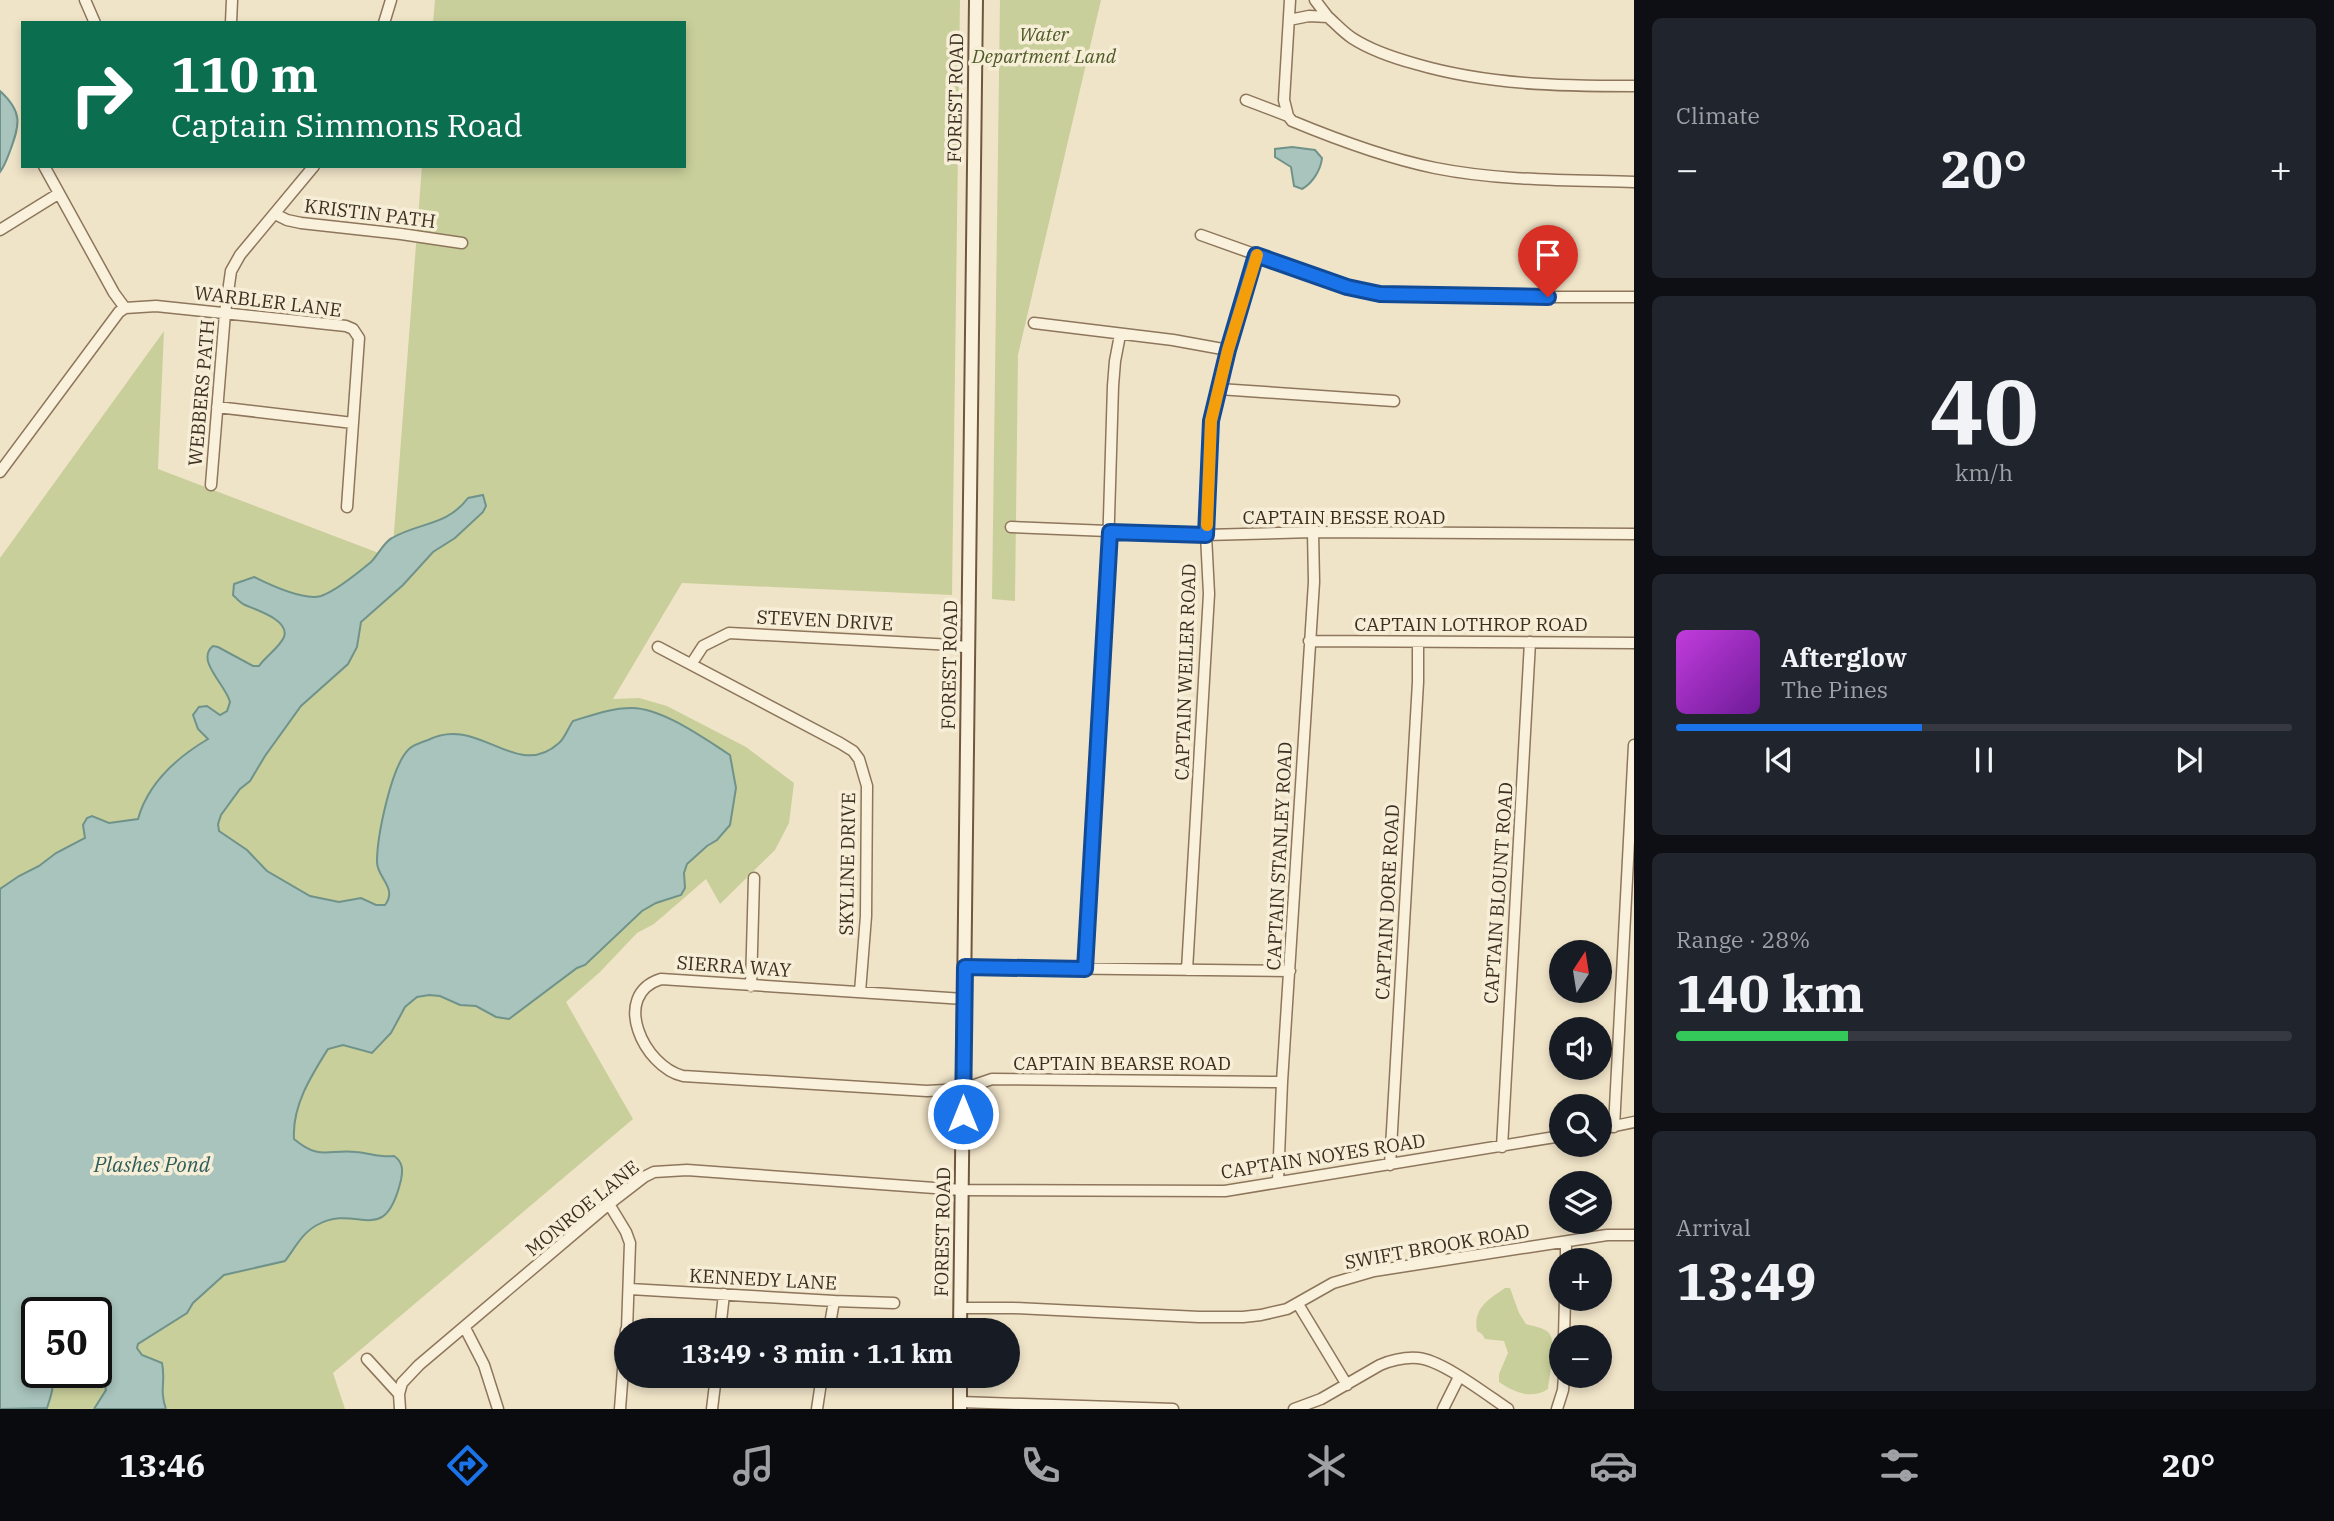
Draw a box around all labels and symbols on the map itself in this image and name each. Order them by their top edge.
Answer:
park label: Water Department Land [971,22,1117,68]
street label: FOREST ROAD [942,33,968,163]
street label: KRISTIN PATH [303,193,437,233]
pin [1518,225,1578,297]
street label: WARBLER LANE [193,280,343,322]
street label: WEBBERS PATH [183,319,219,467]
street label: CAPTAIN BESSE ROAD [1243,505,1446,529]
street label: CAPTAIN WEILER ROAD [1169,563,1201,781]
street label: FOREST ROAD [936,600,962,730]
street label: STEVEN DRIVE [756,604,894,636]
street label: CAPTAIN LOTHROP ROAD [1354,612,1588,636]
street label: CAPTAIN STANLEY ROAD [1261,741,1297,971]
street label: CAPTAIN BLOUNT ROAD [1478,781,1518,1005]
street label: SKYLINE DRIVE [834,792,860,936]
street label: CAPTAIN DORE ROAD [1370,804,1404,1000]
north arrow [1549,940,1612,1003]
street label: SIERRA WAY [676,950,792,982]
street label: CAPTAIN BEARSE ROAD [1013,1051,1231,1075]
position arrow [926,1077,1000,1151]
street label: CAPTAIN NOYES ROAD [1219,1128,1427,1184]
water label: Plashes Pond [93,1150,211,1178]
street label: MONROE LANE [520,1155,644,1261]
street label: FOREST ROAD [929,1167,955,1297]
street label: SWIFT BROOK ROAD [1343,1218,1531,1274]
street label: KENNEDY LANE [688,1263,838,1295]
speed limit sign: 50 [21,1297,112,1388]

